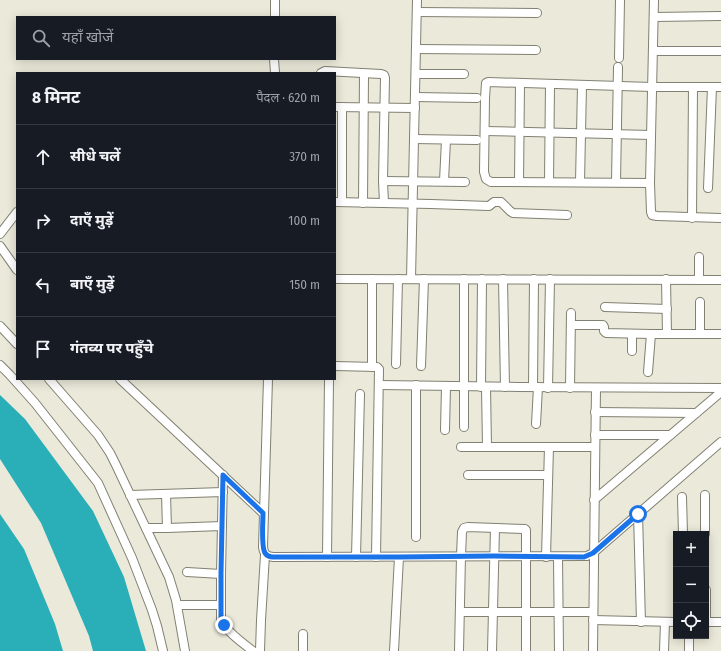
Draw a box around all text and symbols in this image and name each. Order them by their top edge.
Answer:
search box [16,16,336,60]
icon: search [30,27,52,49]
text: यहाँ खोजें [62,28,113,46]
text: 8 मिनट [32,87,80,108]
text: पैदल · 620 m [256,90,320,105]
icon: ahead [32,146,54,168]
text: सीधे चलें [70,147,120,165]
text: 370 m [289,149,320,164]
icon: right [32,210,54,232]
text: दाएँ मुड़ें [70,211,113,229]
text: 100 m [288,213,320,228]
icon: left [32,274,54,296]
text: बाएँ मुड़ें [70,275,114,293]
text: 150 m [289,277,320,292]
icon: arrive [32,338,54,360]
text: गंतव्य पर पहुँचे [70,339,153,357]
route start [629,505,647,523]
map controls [673,531,709,639]
button: + [673,531,709,567]
button: − [673,567,709,603]
button: locate [673,603,709,639]
route end [215,616,233,634]

